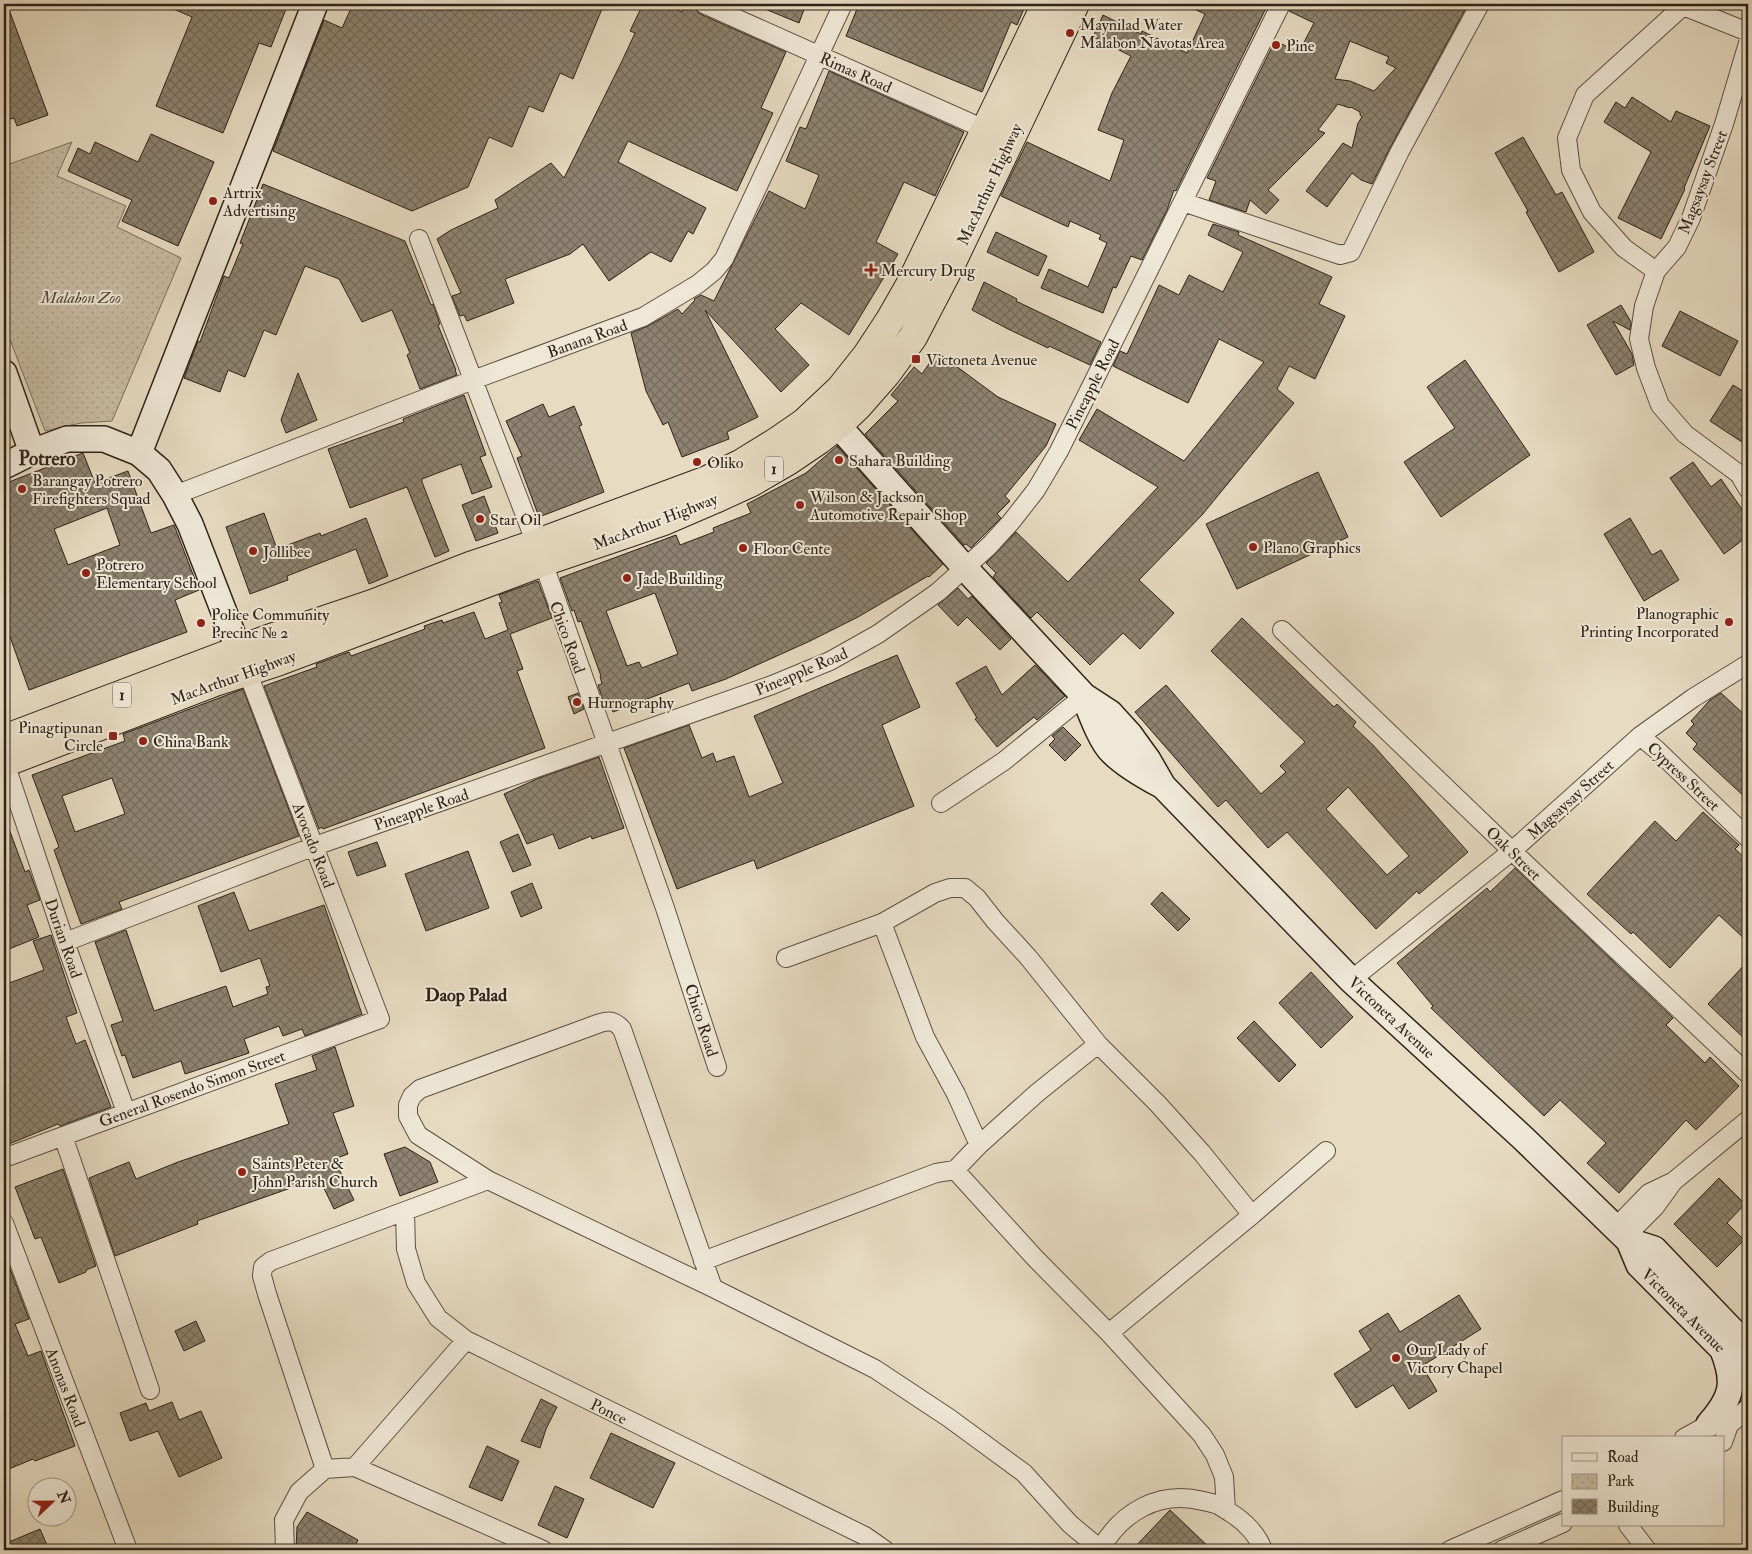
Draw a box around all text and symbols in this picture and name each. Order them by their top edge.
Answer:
place label: Maynilad Water Malabon Navotas Area [1080,15,1225,53]
marker: Maynilad Water Malabon Navotas Area [1064,27,1076,39]
place label: Pine [1286,36,1315,56]
marker: Pine [1270,39,1282,51]
street label: Rimas Road [816,48,895,98]
street label: MacArthur Highway [953,119,1027,249]
street label: Magsaysay Street [1674,128,1732,237]
place label: Artrix Advertising [222,183,297,221]
marker: Artrix Advertising [207,195,219,207]
place label: Mercury Drug [881,261,976,281]
marker: Mercury Drug [865,264,877,276]
park label: Malabon Zoo [40,288,121,308]
street label: Banana Road [545,315,630,363]
street label: Pineapple Road [1062,336,1125,433]
place label: Victoneta Avenue [926,350,1037,370]
marker: Victoneta Avenue [910,353,922,365]
district label: Potrero [18,447,76,471]
place label: Sahara Building [849,451,952,471]
place label: Oliko [707,453,744,473]
marker: Sahara Building [833,454,845,466]
marker: Oliko [691,456,703,468]
road number: 1 [765,456,783,482]
place label: Barangay Potrero Firefighters Squad [32,471,151,509]
marker: Barangay Potrero Firefighters Squad [16,483,28,495]
place label: Wilson & Jackson Automotive Repair Shop [809,487,967,526]
street label: MacArthur Highway [590,489,722,555]
marker: Wilson & Jackson Automotive Repair Shop [794,499,806,511]
place label: Star Oil [490,510,541,530]
marker: Star Oil [474,513,486,525]
place label: Plano Graphics [1263,538,1361,559]
place label: Floor Cente [753,539,831,559]
marker: Plano Graphics [1247,541,1259,553]
place label: Jollibee [262,542,311,563]
marker: Floor Cente [737,542,749,554]
marker: Jollibee [247,545,259,557]
place label: Potrero Elementary School [96,555,217,593]
marker: Potrero Elementary School [80,567,92,579]
place label: Jade Building [636,569,724,590]
marker: Jade Building [621,572,633,584]
street label: Chico Road [545,599,589,676]
place label: Planographic Printing Incorporated [1580,604,1720,643]
place label: Police Community Precinc № 2 [211,605,330,643]
marker: Planographic Printing Incorporated [1723,616,1735,628]
marker: Police Community Precinc № 2 [195,617,207,629]
street label: Pineapple Road [752,643,851,701]
street label: MacArthur Highway [168,646,300,710]
road number: 1 [113,682,131,708]
place label: Hurnography [587,693,675,714]
marker: Hurnography [571,696,583,708]
place label: Pinagtipunan Circle [18,718,103,756]
marker: Pinagtipunan Circle [107,730,119,742]
place label: China Bank [153,732,229,752]
marker: China Bank [137,735,149,747]
street label: Cypress Street [1642,738,1724,816]
street label: Magsaysay Street [1523,756,1618,844]
street label: Pineapple Road [371,784,472,836]
street label: Avocado Road [287,799,339,891]
street label: Oak Street [1481,822,1545,885]
street label: Durian Road [40,896,86,981]
street label: Victoneta Avenue [1344,973,1439,1063]
street label: Chico Road [680,981,722,1059]
district label: Daop Palad [425,984,507,1007]
street label: General Rosendo Simon Street [96,1046,288,1132]
place label: Saints Peter & John Parish Church [251,1154,378,1193]
marker: Saints Peter & John Parish Church [236,1166,248,1178]
street label: Victoneta Avenue [1637,1264,1730,1357]
place label: Our Lady of Victory Chapel [1406,1340,1503,1379]
street label: Anonas Road [40,1344,89,1430]
marker: Our Lady of Victory Chapel [1390,1352,1402,1364]
street label: Ponce [587,1395,630,1429]
legend [1562,1436,1724,1526]
text: Road [1607,1448,1639,1467]
text: Park [1607,1472,1634,1491]
north arrow [28,1476,78,1526]
text: N [53,1487,74,1507]
text: Building [1607,1498,1659,1517]

